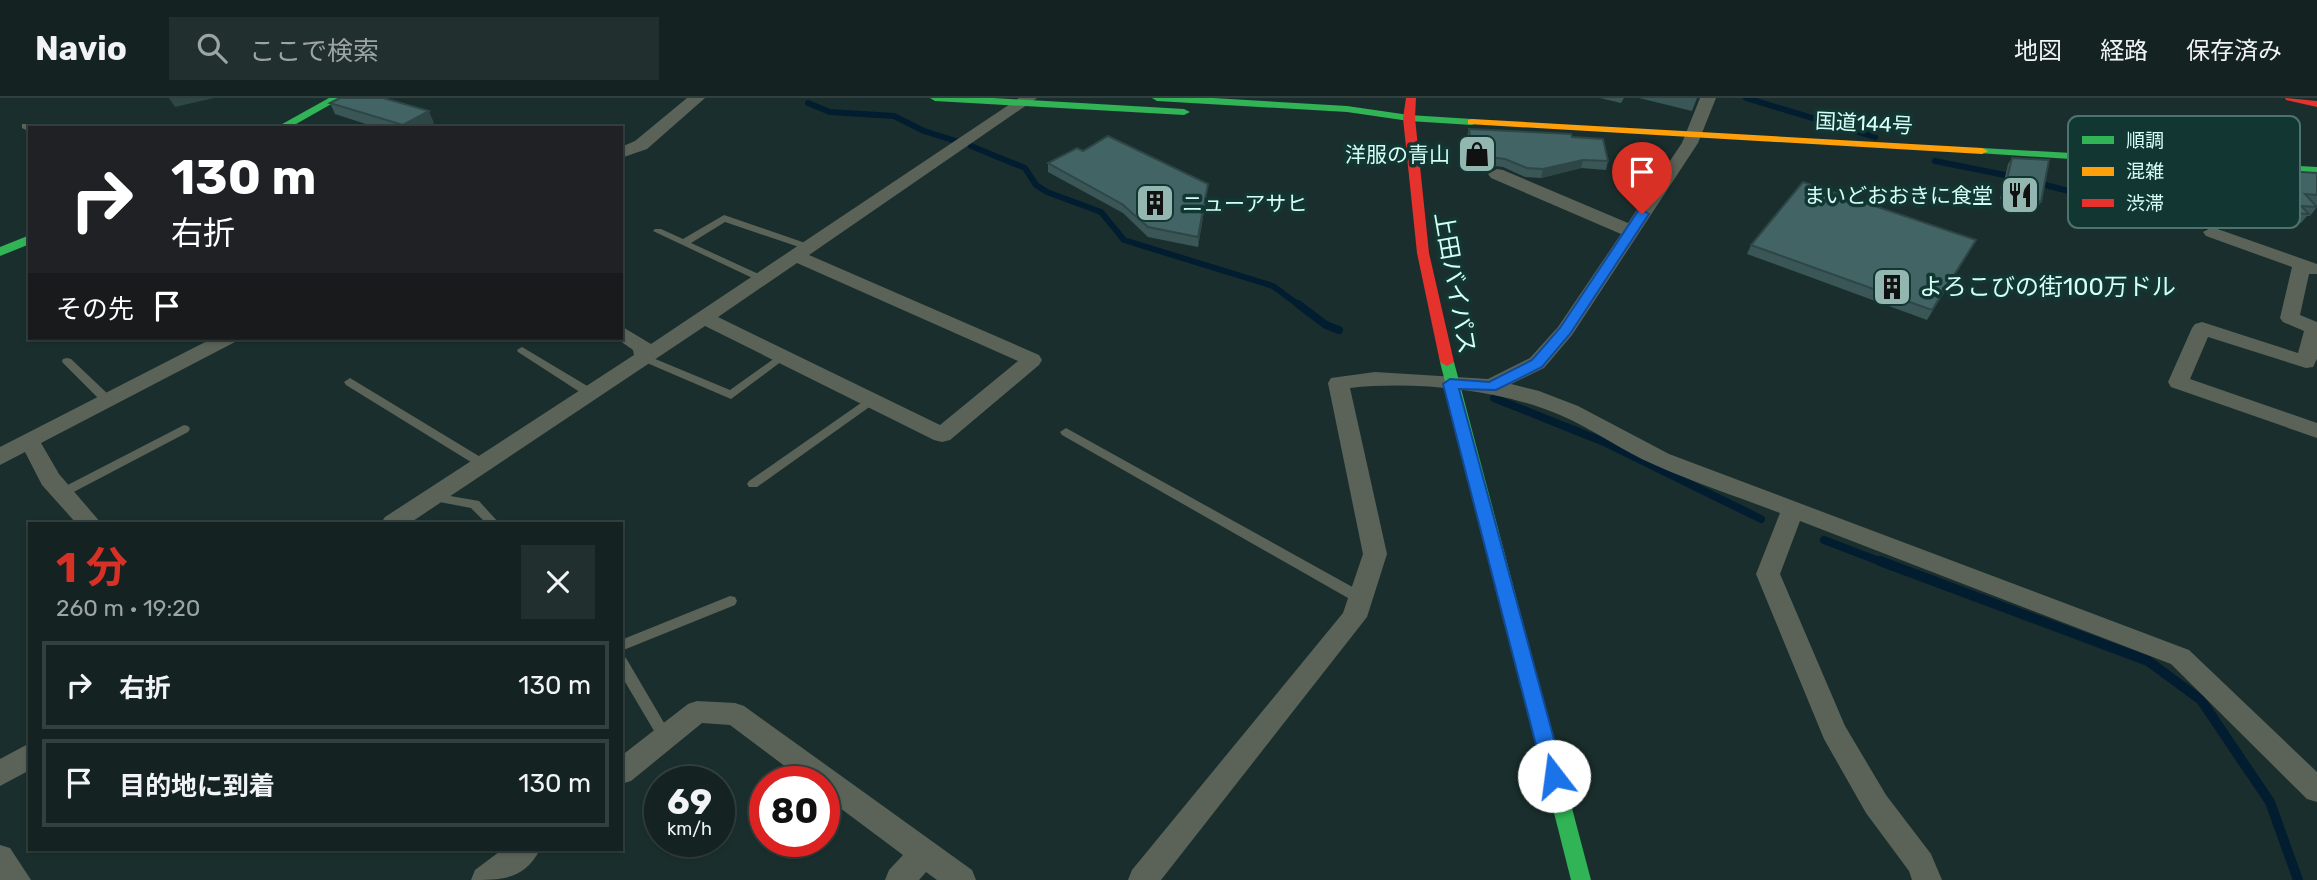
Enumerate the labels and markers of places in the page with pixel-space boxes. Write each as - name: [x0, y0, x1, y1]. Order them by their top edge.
- shop icon: 洋服の青山: [1456, 133, 1498, 175]
- place label: 洋服の青山: [1345, 142, 1450, 167]
- pin: [1612, 142, 1672, 214]
- restaurant icon: まいどおおきに食堂: [1999, 174, 2041, 216]
- building icon: ニューアサヒ: [1134, 182, 1176, 224]
- place label: まいどおおきに食堂: [1804, 183, 1993, 208]
- place label: ニューアサヒ: [1182, 191, 1307, 216]
- building icon: よろこびの街100万ドル: [1871, 266, 1913, 308]
- place label: よろこびの街100万ドル: [1919, 273, 2176, 301]

